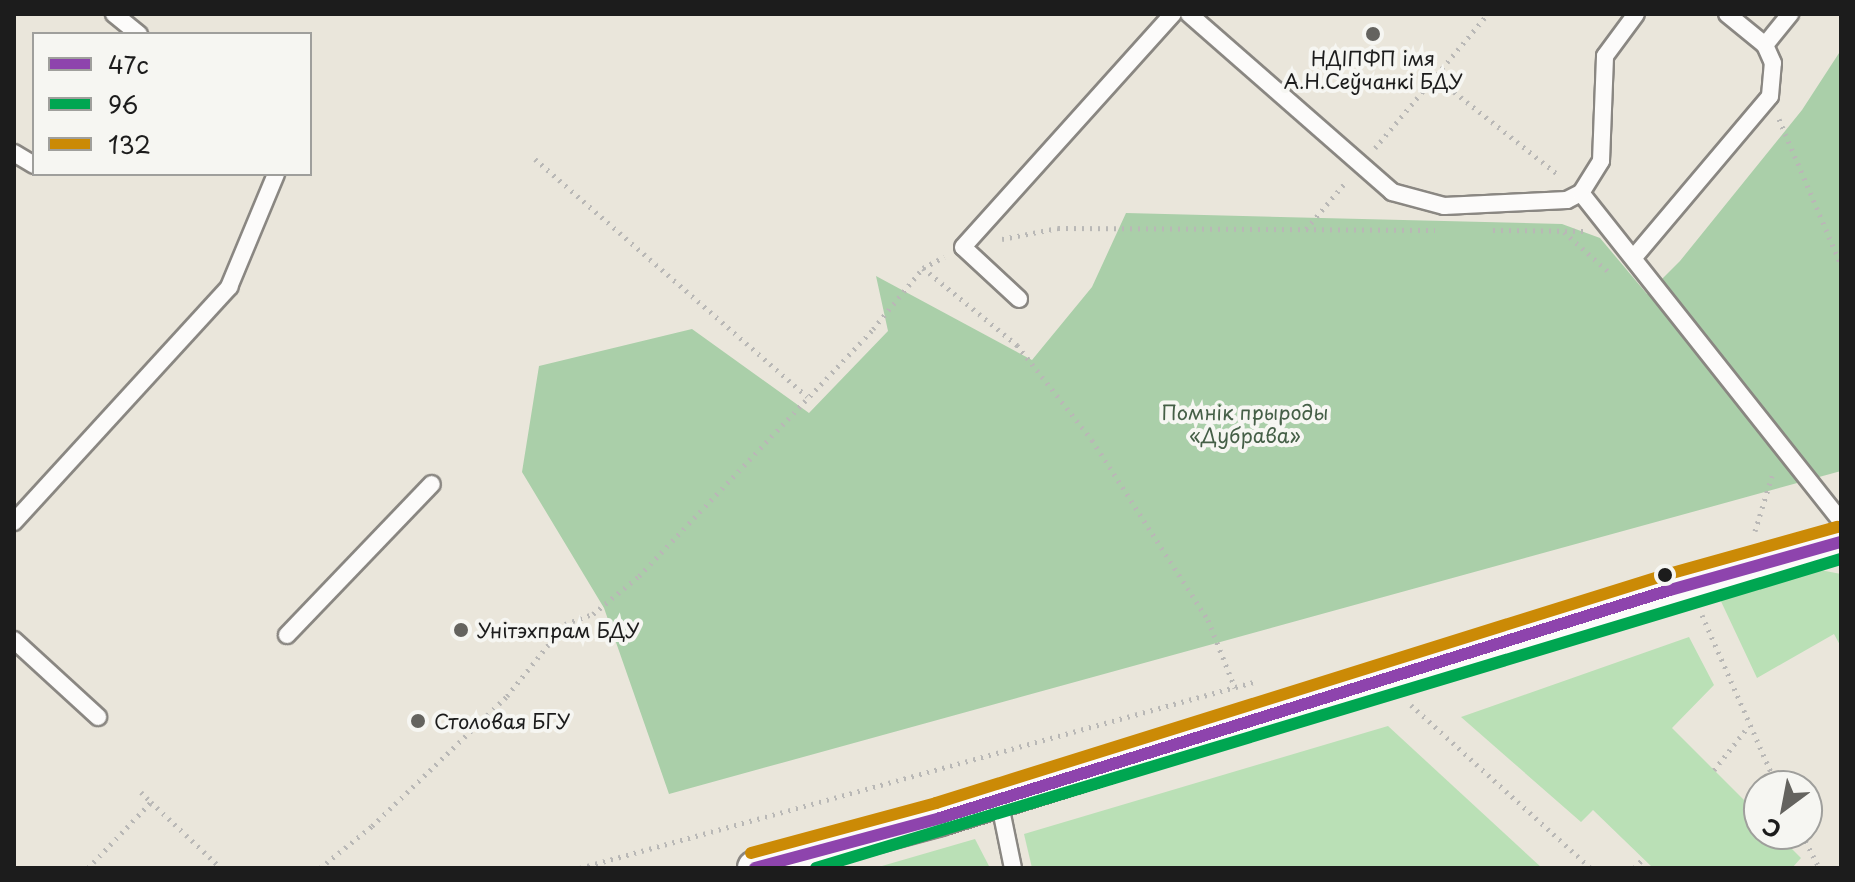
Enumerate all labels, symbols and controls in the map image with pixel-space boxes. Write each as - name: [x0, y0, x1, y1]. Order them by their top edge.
- marker: НДІПФП імя А.Н.Сеўчанкі БДУ: [1364, 25, 1382, 43]
- legend: [32, 32, 312, 176]
- text: 47с: [108, 46, 149, 82]
- place label: НДІПФП імя А.Н.Сеўчанкі БДУ: [1283, 46, 1463, 93]
- text: 96: [108, 86, 138, 122]
- text: 132: [108, 126, 151, 162]
- park label: Помнік прыроды «Дубрава»: [1161, 400, 1329, 447]
- unlabelled marker: [1657, 567, 1673, 583]
- place label: Унітэхпрам БДУ: [477, 618, 639, 642]
- marker: Унітэхпрам БДУ: [452, 621, 470, 639]
- place label: Столовая БГУ: [434, 709, 570, 733]
- marker: Столовая БГУ: [409, 712, 427, 730]
- north arrow: [1743, 770, 1823, 850]
- text: С: [1755, 811, 1787, 847]

